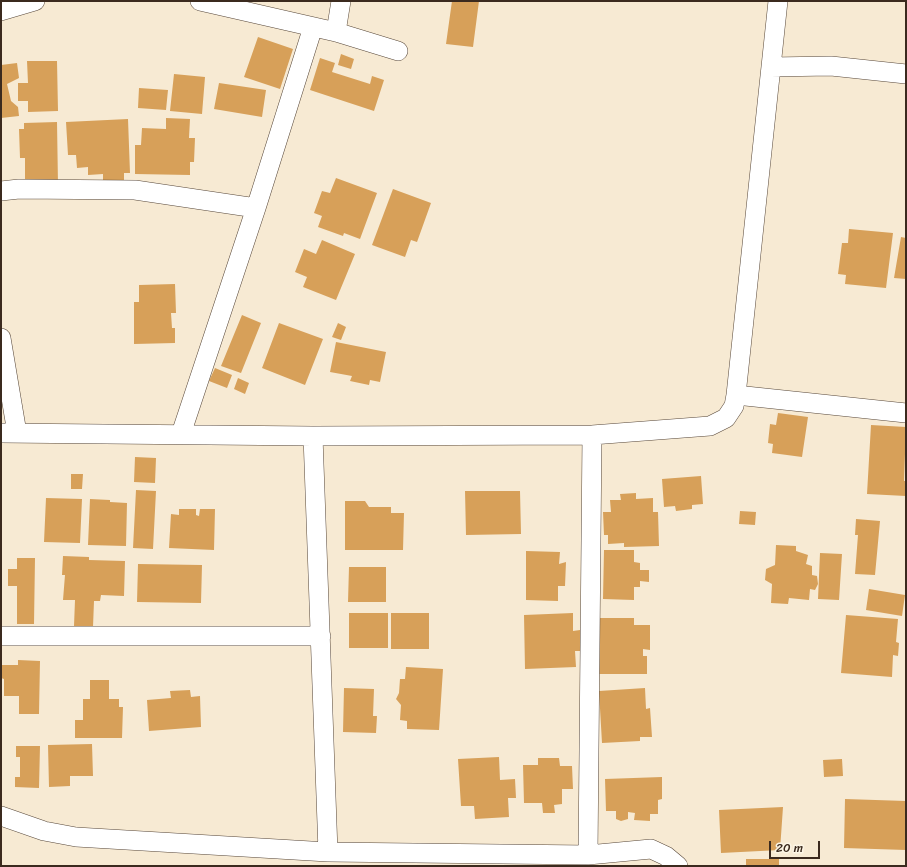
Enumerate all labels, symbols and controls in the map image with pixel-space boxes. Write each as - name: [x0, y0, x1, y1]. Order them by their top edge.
- scale bar: [771, 833, 822, 859]
- text: 20 m: [776, 837, 803, 859]

